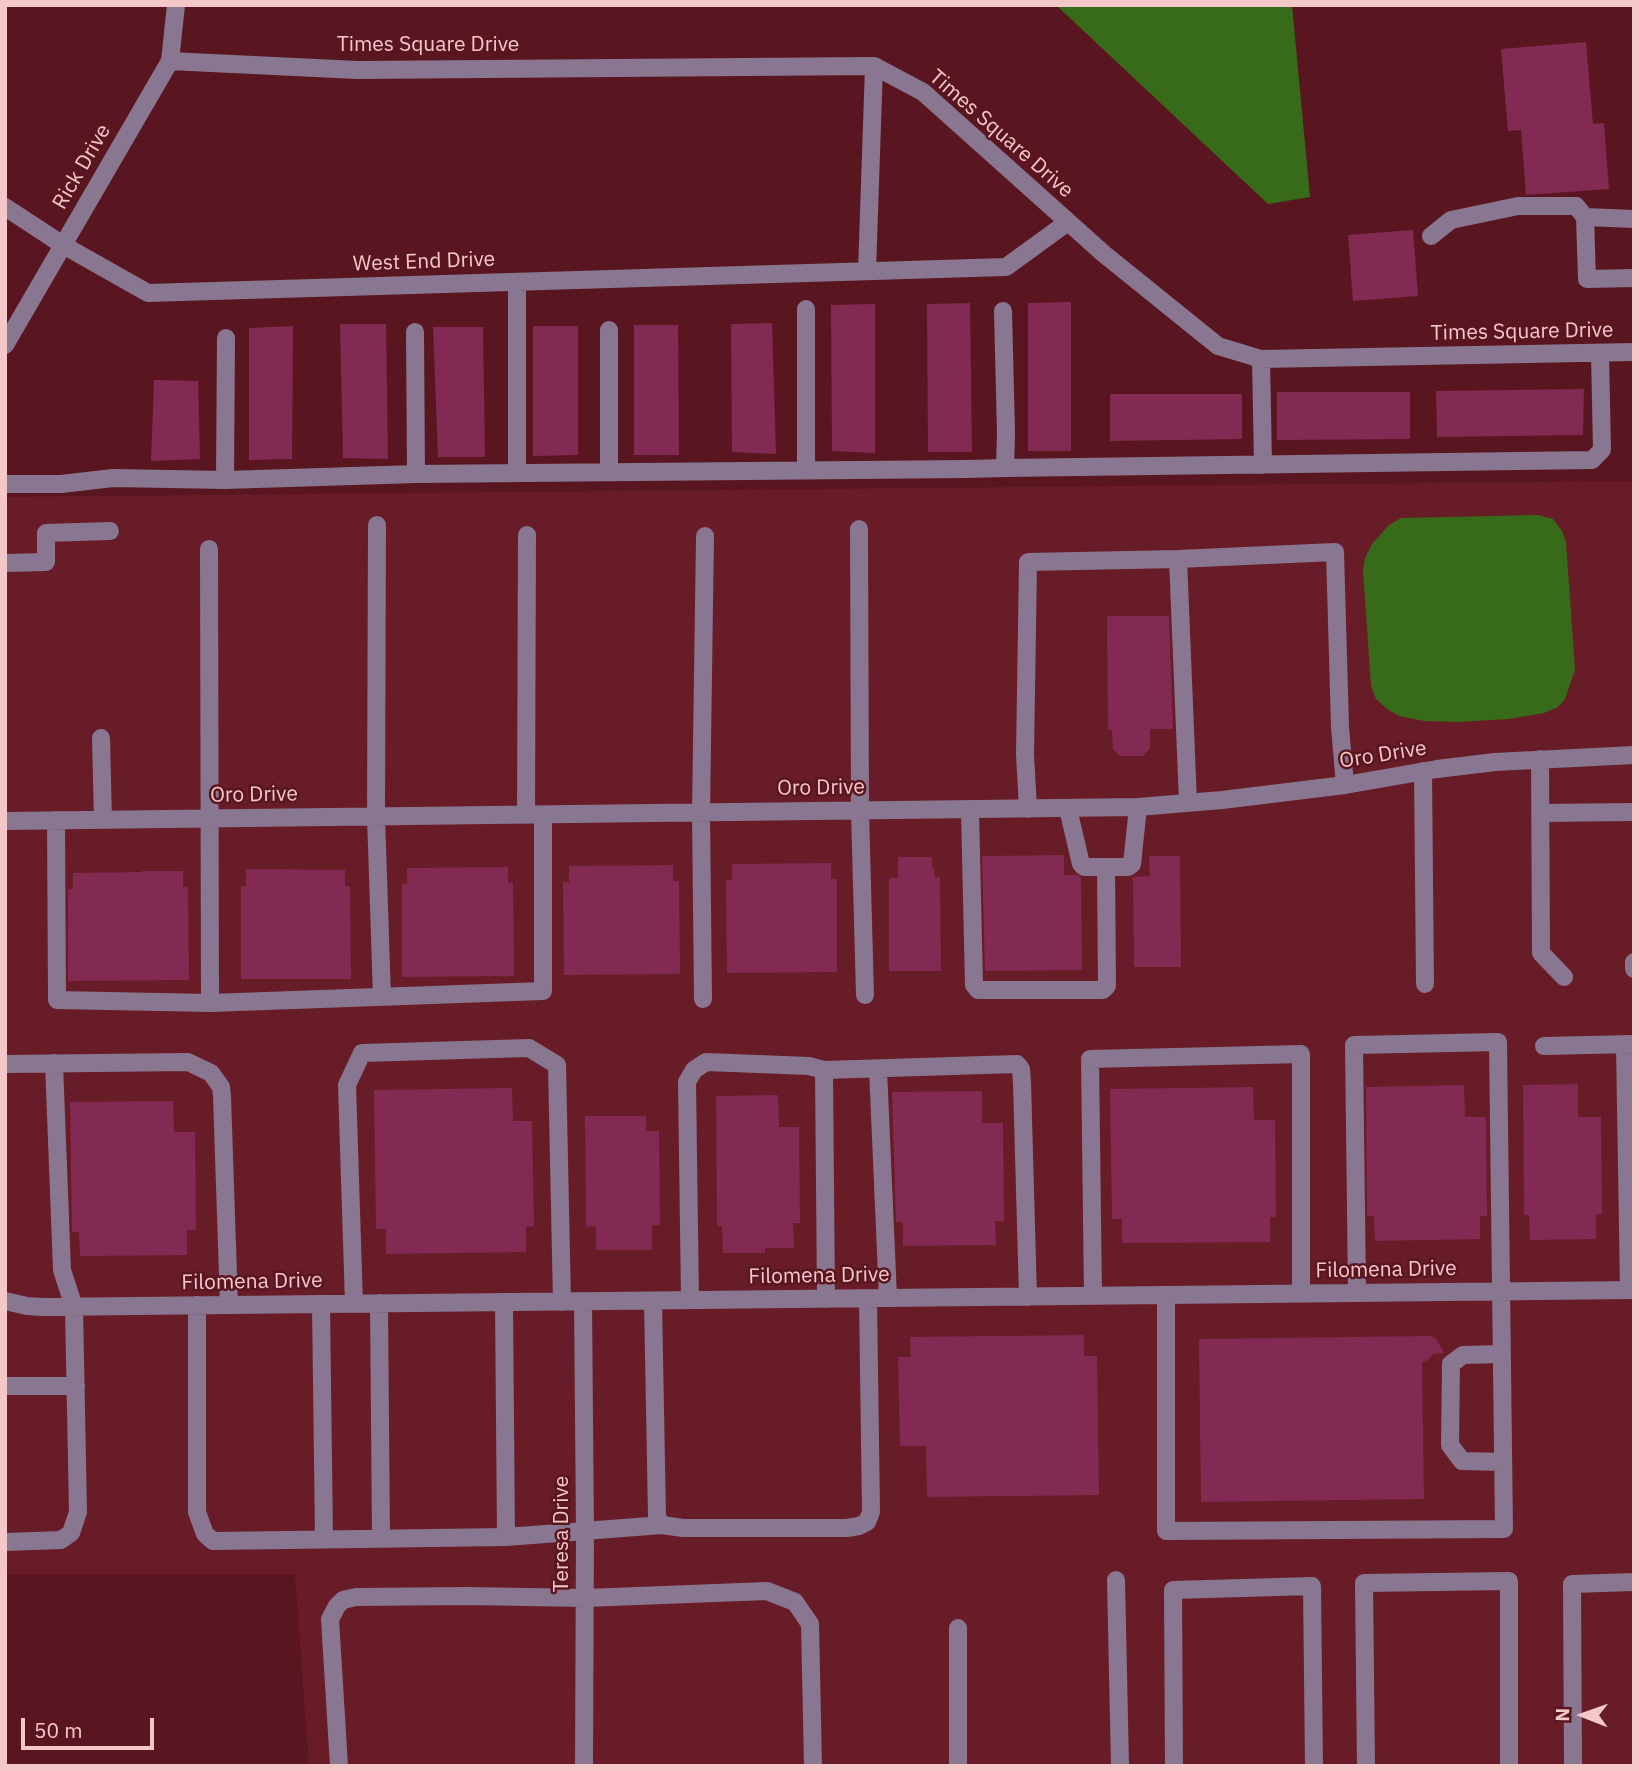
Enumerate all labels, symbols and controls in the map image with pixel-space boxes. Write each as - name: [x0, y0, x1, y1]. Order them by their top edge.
- street label: Times Square Drive: [337, 32, 519, 58]
- street label: Times Square Drive: [924, 65, 1078, 203]
- street label: Rick Drive: [48, 120, 116, 214]
- street label: West End Drive: [352, 247, 496, 277]
- street label: Times Square Drive: [1430, 318, 1614, 346]
- street label: Oro Drive: [1338, 736, 1428, 774]
- street label: Oro Drive: [777, 775, 865, 801]
- street label: Oro Drive: [210, 782, 298, 808]
- street label: Filomena Drive: [1315, 1256, 1457, 1284]
- street label: Filomena Drive: [748, 1262, 890, 1290]
- street label: Filomena Drive: [181, 1268, 323, 1296]
- street label: Teresa Drive: [549, 1476, 575, 1592]
- north arrow: [1548, 1680, 1618, 1750]
- scale bar: [24, 1704, 158, 1748]
- text: N: [1550, 1708, 1574, 1722]
- text: 50 m: [34, 1716, 83, 1744]

